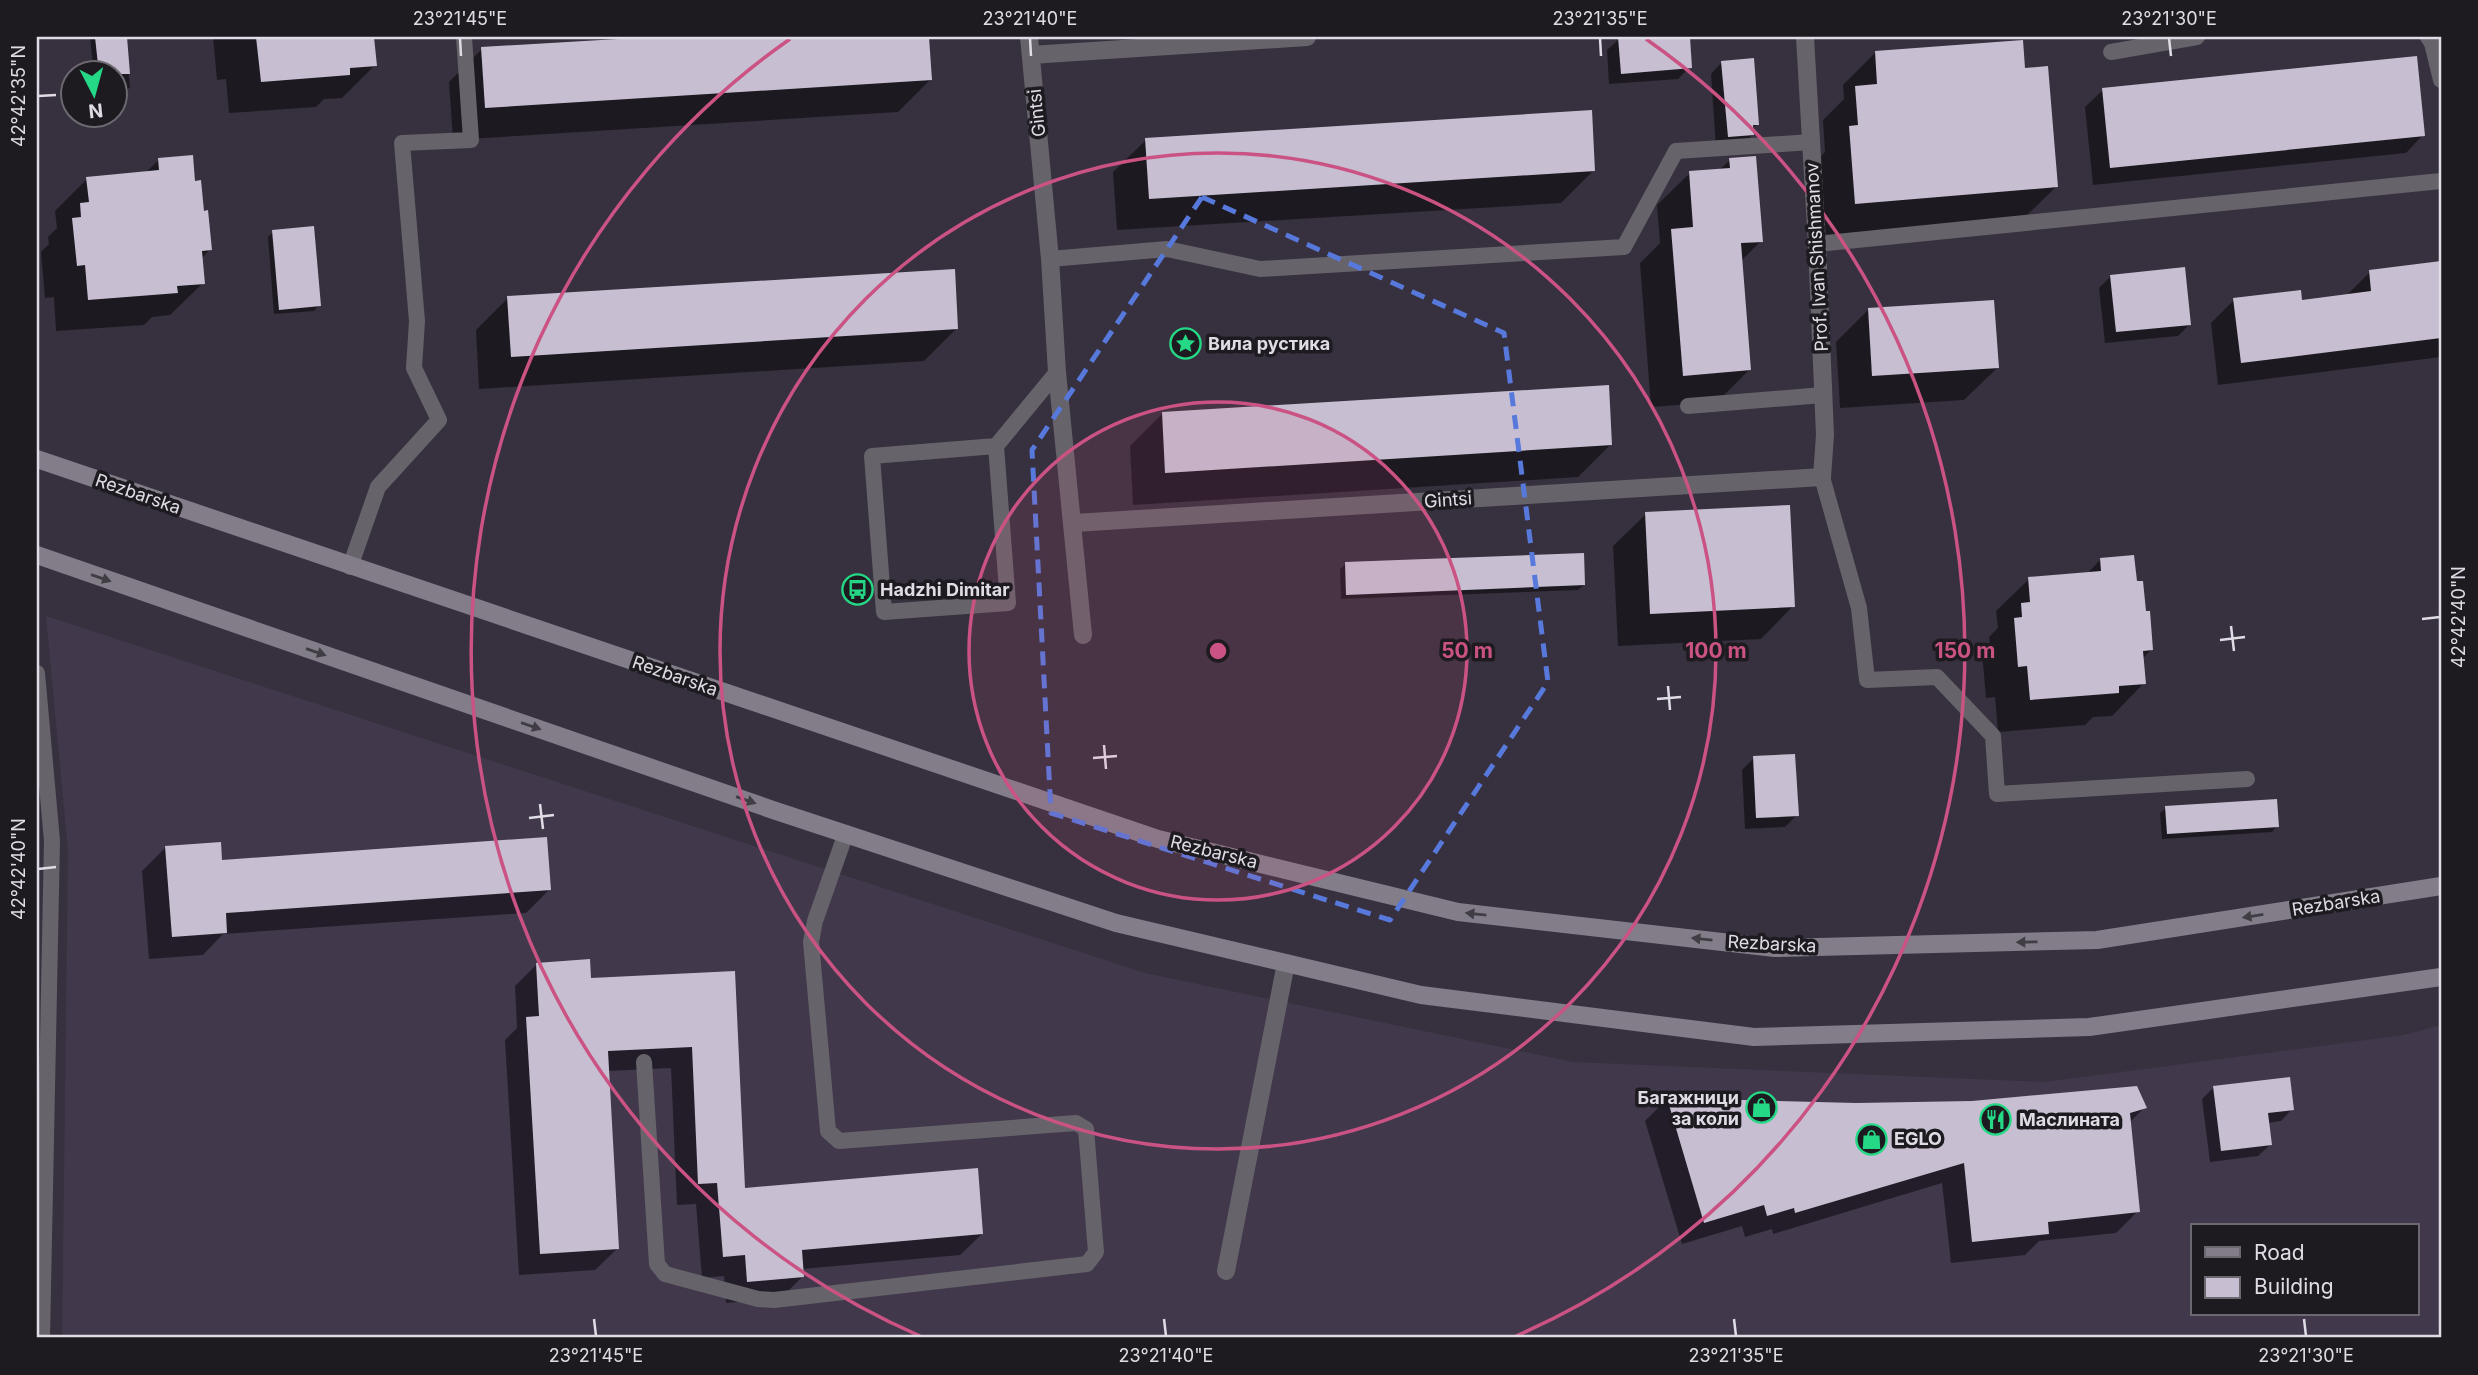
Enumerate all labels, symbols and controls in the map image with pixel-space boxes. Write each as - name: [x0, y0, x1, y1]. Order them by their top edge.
- text: 23°21'45"E: [413, 8, 507, 29]
- text: 23°21'40"E: [983, 8, 1077, 29]
- text: 23°21'35"E: [1553, 8, 1648, 29]
- text: 23°21'30"E: [2121, 8, 2217, 29]
- text: 42°42'35"N: [8, 45, 29, 147]
- north arrow: [60, 60, 130, 130]
- street label: Gintsi: [1024, 88, 1049, 138]
- text: N: [87, 98, 104, 123]
- street label: Prof. Ivan Shishmanov: [1801, 162, 1832, 352]
- place icon: Вила рустика: [1168, 327, 1202, 361]
- place label: Вила рустика: [1208, 333, 1330, 354]
- street label: Rezbarska: [93, 469, 184, 518]
- street label: Gintsi: [1423, 487, 1473, 512]
- text: 42°42'40"N: [2448, 566, 2469, 668]
- one-way arrow: [91, 573, 112, 584]
- bus stop icon: Hadzhi Dimitar: [840, 573, 874, 607]
- place label: Hadzhi Dimitar: [880, 579, 1010, 600]
- text: 50 m: [1441, 638, 1493, 663]
- text: 100 m: [1685, 638, 1747, 663]
- text: 150 m: [1935, 638, 1995, 663]
- centre of rings: [1206, 639, 1230, 663]
- one-way arrow: [306, 647, 327, 658]
- street label: Rezbarska: [630, 651, 721, 700]
- one-way arrow: [521, 721, 542, 732]
- one-way arrow: [736, 795, 757, 806]
- text: 42°42'40"N: [8, 818, 29, 920]
- street label: Rezbarska: [1168, 831, 1260, 872]
- street label: Rezbarska: [2290, 885, 2382, 920]
- one-way arrow: [1465, 908, 1487, 919]
- one-way arrow: [2242, 911, 2264, 922]
- street label: Rezbarska: [1727, 931, 1817, 956]
- one-way arrow: [1691, 934, 1713, 945]
- one-way arrow: [2016, 936, 2038, 947]
- place label: Багажници за коли: [1638, 1087, 1739, 1129]
- shop icon: Багажници за коли: [1745, 1091, 1779, 1125]
- restaurant icon: Маслината: [1979, 1103, 2013, 1137]
- place label: Маслината: [2019, 1109, 2120, 1130]
- shop icon: EGLO: [1854, 1122, 1888, 1156]
- place label: EGLO: [1894, 1128, 1942, 1149]
- legend: [2191, 1224, 2418, 1316]
- text: Road: [2254, 1240, 2305, 1265]
- text: Building: [2254, 1274, 2334, 1299]
- text: 23°21'45"E: [549, 1345, 643, 1366]
- text: 23°21'40"E: [1119, 1345, 1213, 1366]
- text: 23°21'35"E: [1689, 1345, 1784, 1366]
- text: 23°21'30"E: [2258, 1345, 2354, 1366]

